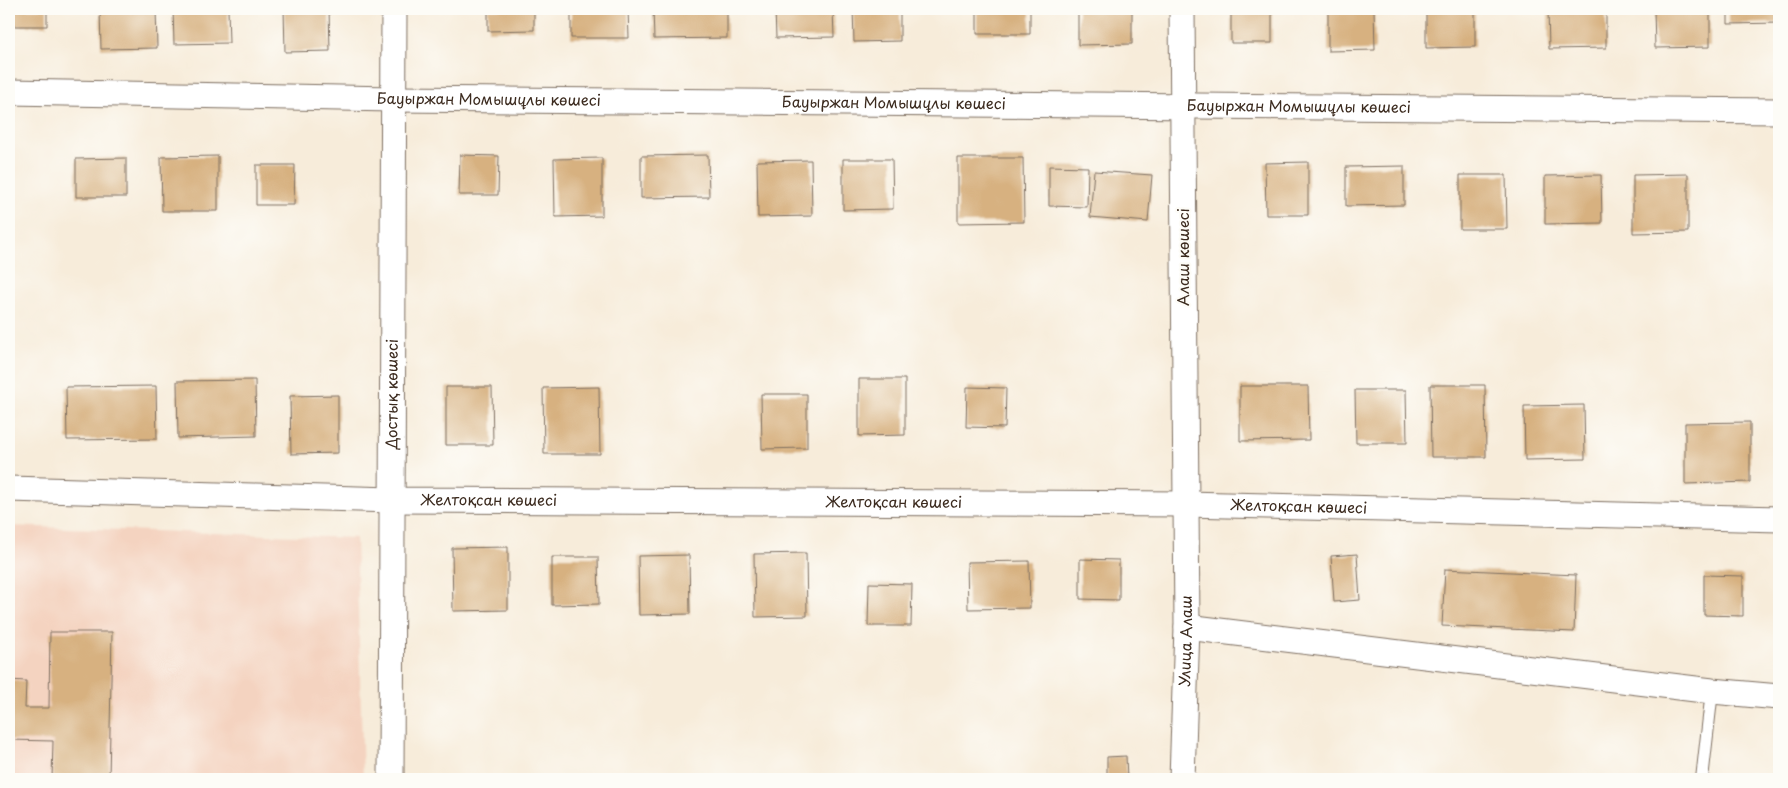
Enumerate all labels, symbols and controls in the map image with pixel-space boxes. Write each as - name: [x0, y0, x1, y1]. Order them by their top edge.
- street label: Бауыржан Момышұлы көшесі: [377, 86, 601, 111]
- street label: Бауыржан Момышұлы көшесі: [782, 89, 1006, 114]
- street label: Бауыржан Момышұлы көшесі: [1187, 93, 1411, 118]
- street label: Алаш көшесі: [1171, 208, 1194, 306]
- street label: Достық көшесі: [379, 339, 403, 450]
- street label: Желтоқсан көшесі: [420, 487, 557, 511]
- street label: Желтоқсан көшесі: [825, 489, 962, 513]
- street label: Желтоқсан көшесі: [1230, 492, 1367, 519]
- street label: Улица Алаш: [1172, 595, 1197, 687]

